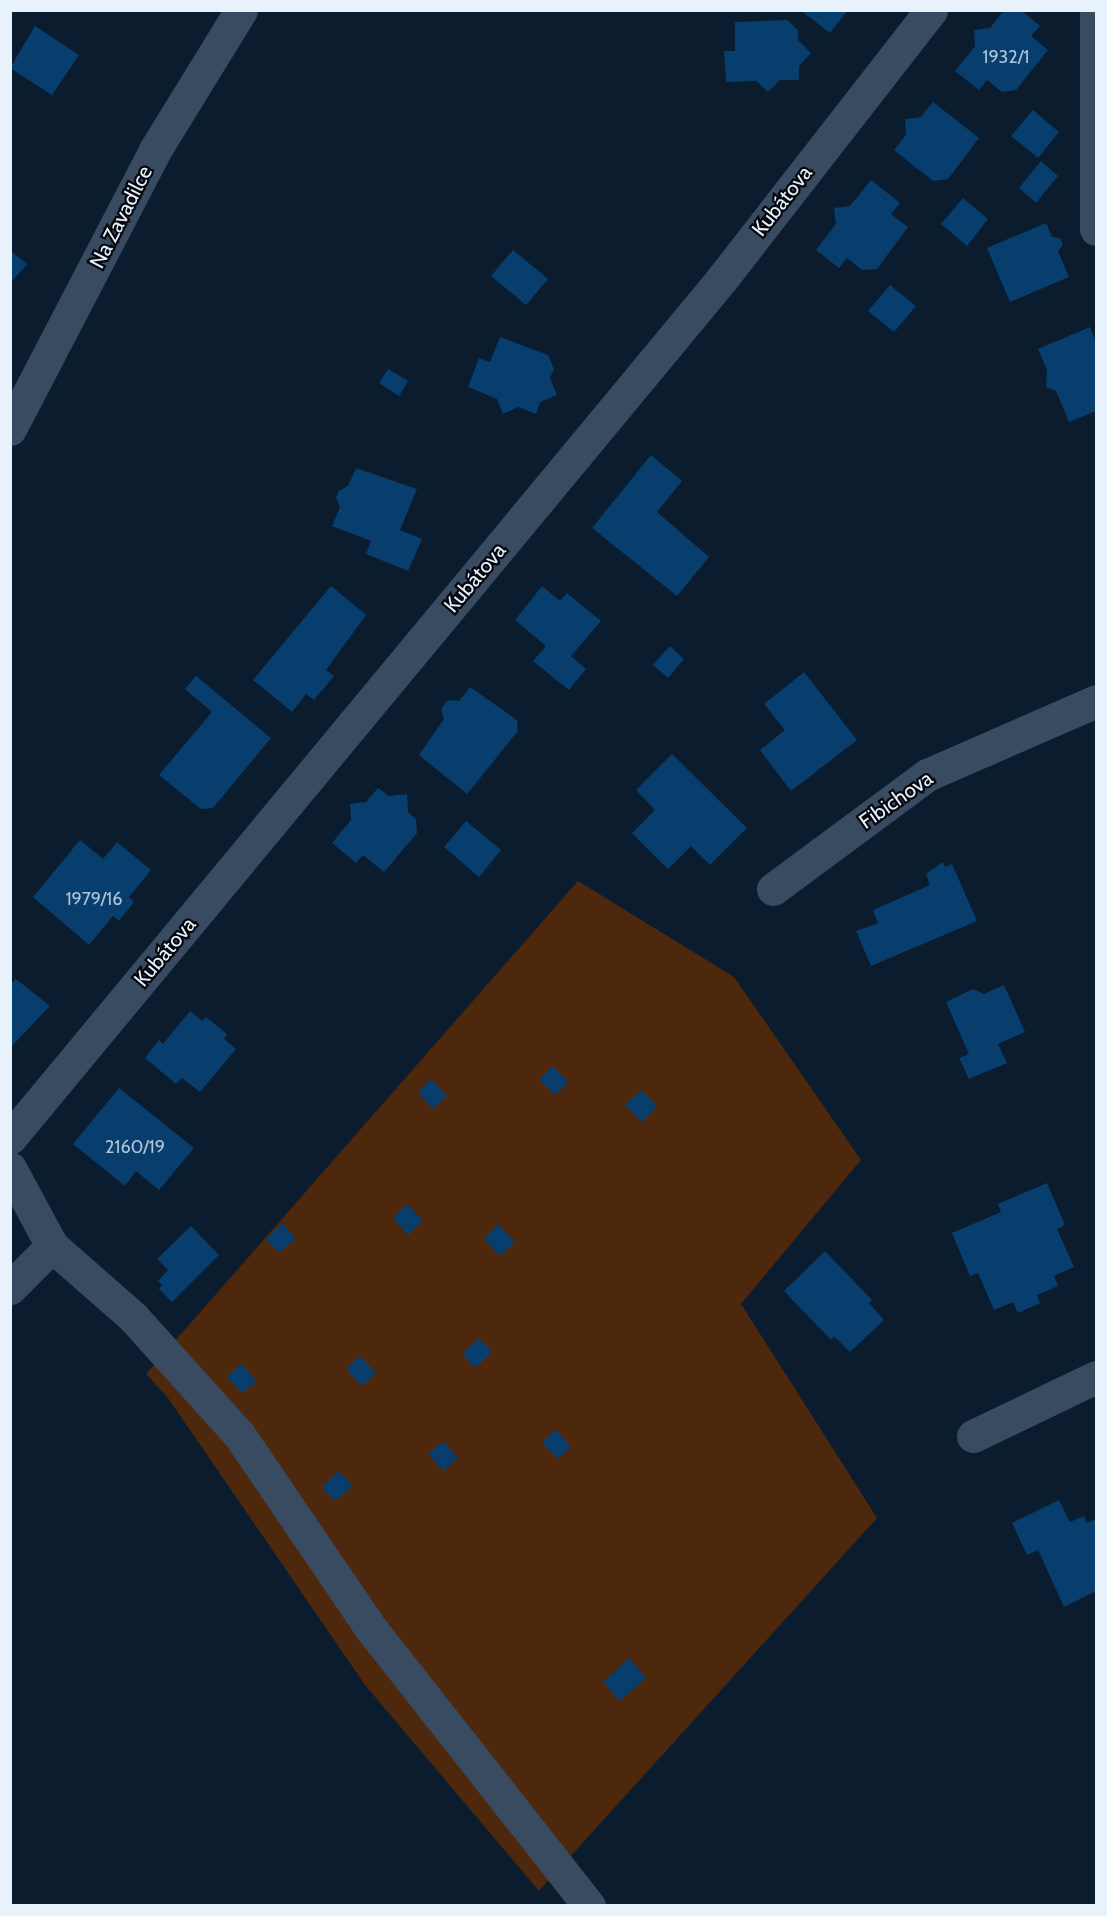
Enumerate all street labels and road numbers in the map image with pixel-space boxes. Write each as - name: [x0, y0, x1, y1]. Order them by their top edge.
- street label: Na Zavadilce: [84, 161, 158, 273]
- street label: Kubátova: [747, 161, 817, 241]
- street label: Kubátova: [439, 538, 511, 618]
- street label: Fibichova: [854, 766, 938, 834]
- street label: Kubátova: [129, 912, 201, 992]

